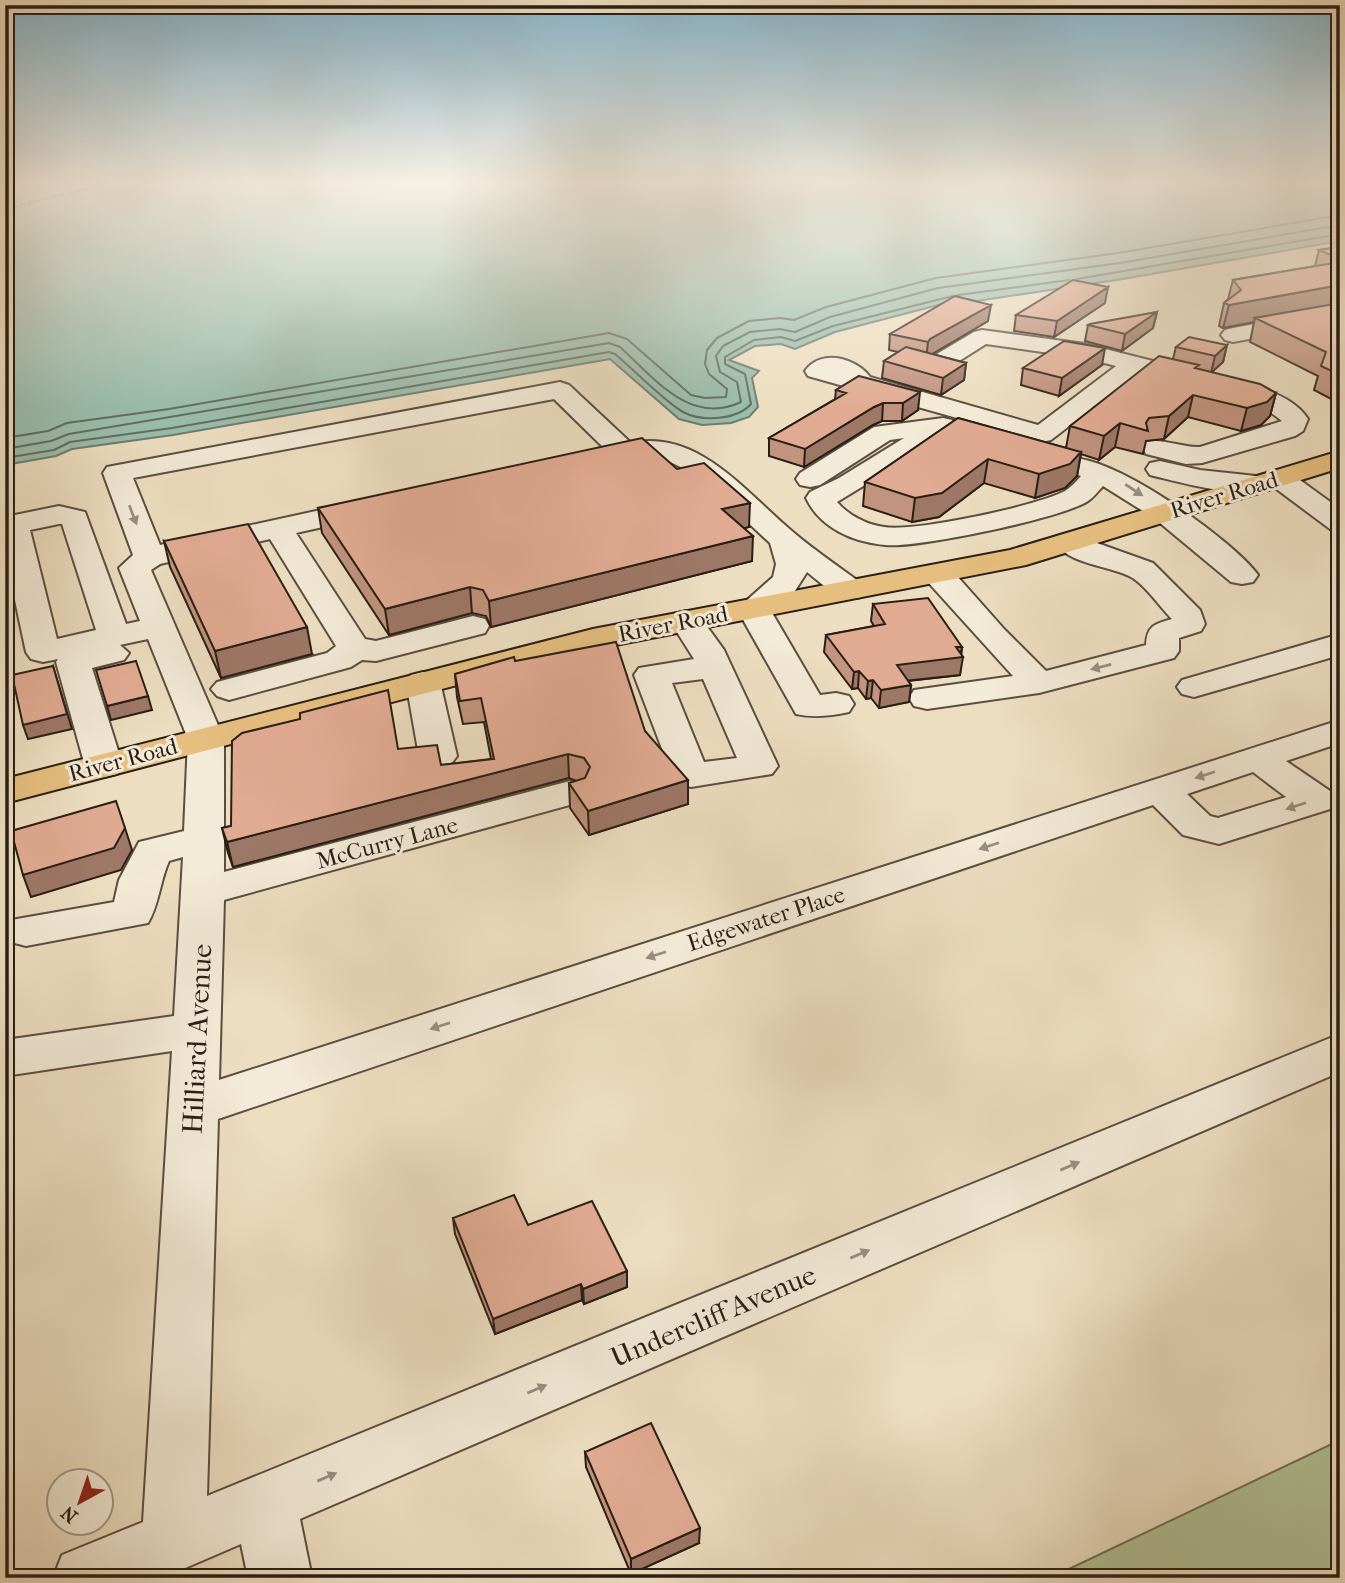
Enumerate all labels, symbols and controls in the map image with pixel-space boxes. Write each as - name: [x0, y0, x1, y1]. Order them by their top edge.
- street label: River Road: [1167, 466, 1282, 524]
- one-way arrow: [1124, 484, 1144, 497]
- one-way arrow: [128, 505, 139, 526]
- street label: River Road: [616, 600, 731, 648]
- one-way arrow: [1090, 662, 1112, 673]
- street label: River Road: [66, 732, 181, 787]
- one-way arrow: [1194, 771, 1215, 781]
- one-way arrow: [1286, 802, 1307, 812]
- street label: McCurry Lane: [313, 811, 461, 875]
- one-way arrow: [978, 841, 999, 852]
- street label: Edgewater Place: [684, 881, 848, 957]
- street label: Hilliard Avenue: [176, 943, 218, 1135]
- one-way arrow: [645, 950, 666, 961]
- one-way arrow: [429, 1021, 450, 1032]
- one-way arrow: [1060, 1161, 1081, 1172]
- one-way arrow: [850, 1249, 871, 1260]
- street label: Undercliff Avenue: [605, 1258, 821, 1374]
- one-way arrow: [527, 1384, 548, 1395]
- north arrow: [46, 1468, 116, 1538]
- one-way arrow: [317, 1471, 338, 1482]
- text: N: [57, 1501, 82, 1527]

